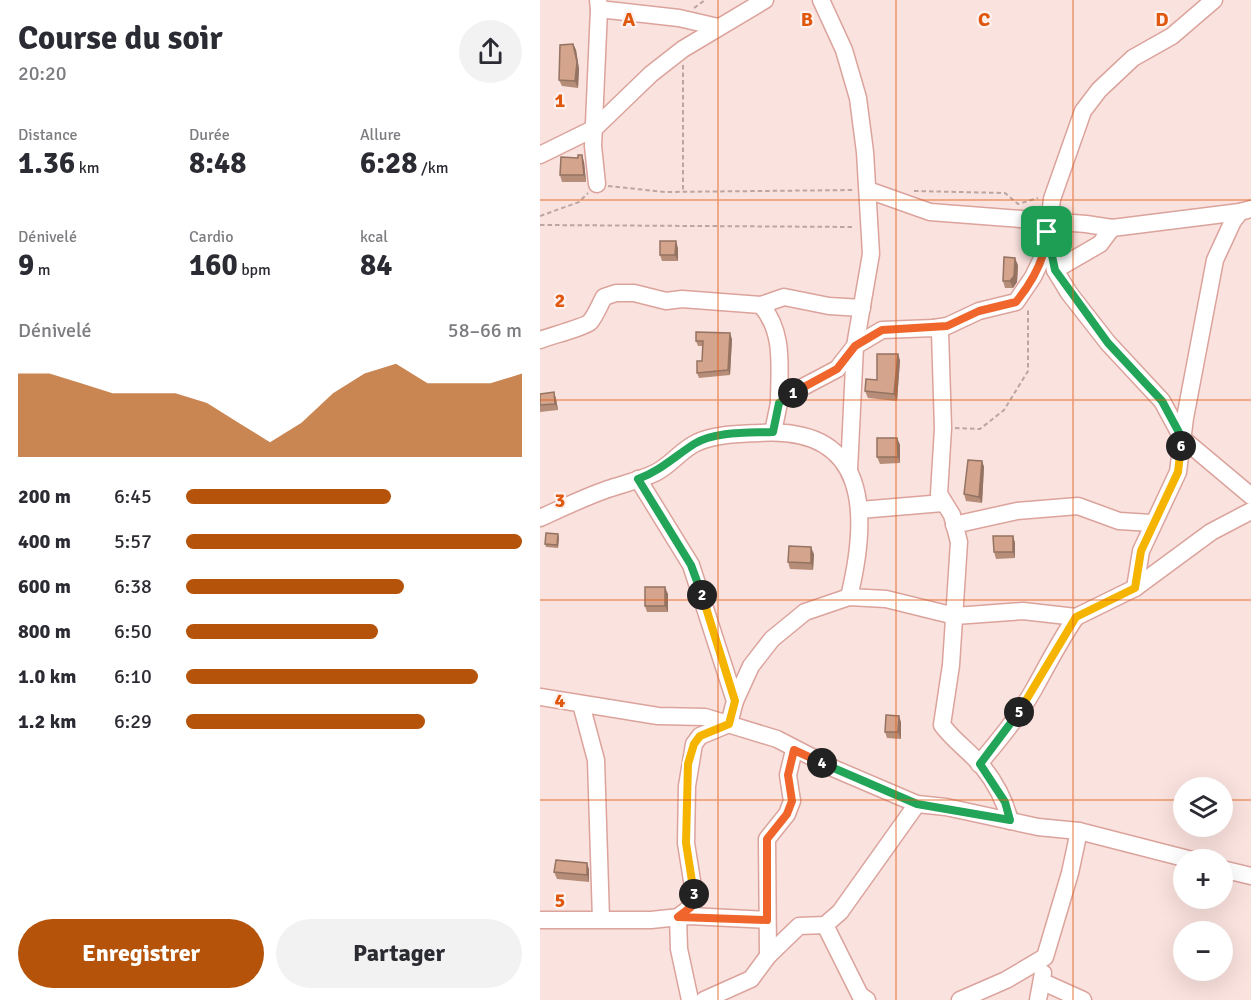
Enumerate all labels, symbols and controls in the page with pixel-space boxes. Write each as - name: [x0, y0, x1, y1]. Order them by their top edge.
- text: A: [623, 7, 636, 32]
- text: B: [801, 7, 813, 32]
- text: C: [978, 7, 990, 32]
- text: D: [1155, 7, 1169, 32]
- text: Course du soir: [18, 18, 223, 59]
- button: share: [459, 20, 522, 83]
- text: 20:20: [18, 61, 67, 86]
- text: 1: [555, 88, 566, 113]
- text: Distance: [18, 125, 78, 145]
- text: Durée: [189, 125, 230, 145]
- text: Allure: [360, 125, 401, 145]
- text: 1.36: [18, 145, 75, 182]
- text: 8:48: [189, 145, 246, 182]
- text: 6:28: [360, 145, 417, 182]
- text: km: [75, 158, 100, 178]
- text: /km: [417, 158, 449, 178]
- pin: [1021, 206, 1072, 257]
- icon: arrive: [1030, 215, 1063, 248]
- text: Dénivelé: [18, 227, 77, 247]
- text: Cardio: [189, 227, 234, 247]
- text: kcal: [360, 227, 388, 247]
- text: 9: [18, 247, 34, 284]
- text: 160: [189, 247, 238, 284]
- text: 84: [360, 247, 392, 284]
- text: m: [34, 260, 50, 280]
- text: bpm: [238, 260, 271, 280]
- text: 2: [555, 288, 565, 313]
- text: Dénivelé: [18, 318, 92, 343]
- text: 58–66 m: [448, 318, 522, 343]
- pin: 1: [778, 378, 808, 408]
- text: 1: [789, 383, 797, 403]
- pin: 6: [1166, 431, 1196, 461]
- text: 6: [1177, 436, 1185, 456]
- text: 200 m: [18, 484, 71, 509]
- text: 6:45: [114, 484, 152, 509]
- text: 3: [555, 488, 565, 513]
- text: 400 m: [18, 529, 71, 554]
- text: 5:57: [114, 529, 152, 554]
- text: 600 m: [18, 574, 71, 599]
- text: 6:38: [114, 574, 152, 599]
- pin: 2: [687, 580, 717, 610]
- text: 2: [698, 585, 706, 605]
- text: 800 m: [18, 619, 71, 644]
- text: 6:50: [114, 619, 152, 644]
- text: 1.0 km: [18, 664, 76, 689]
- text: 6:10: [114, 664, 152, 689]
- text: 4: [555, 688, 566, 713]
- pin: 5: [1004, 697, 1034, 727]
- text: 5: [1015, 702, 1023, 722]
- text: 1.2 km: [18, 709, 76, 734]
- text: 6:29: [114, 709, 152, 734]
- pin: 4: [807, 748, 837, 778]
- text: 4: [818, 753, 826, 773]
- map controls: [1173, 777, 1233, 981]
- button: layers: [1173, 777, 1233, 837]
- button: +: [1173, 849, 1233, 909]
- pin: 3: [679, 879, 709, 909]
- text: 3: [690, 884, 698, 904]
- text: 5: [555, 888, 565, 913]
- button: Enregistrer: [18, 919, 264, 988]
- button: Partager: [276, 919, 522, 988]
- button: −: [1173, 921, 1233, 981]

